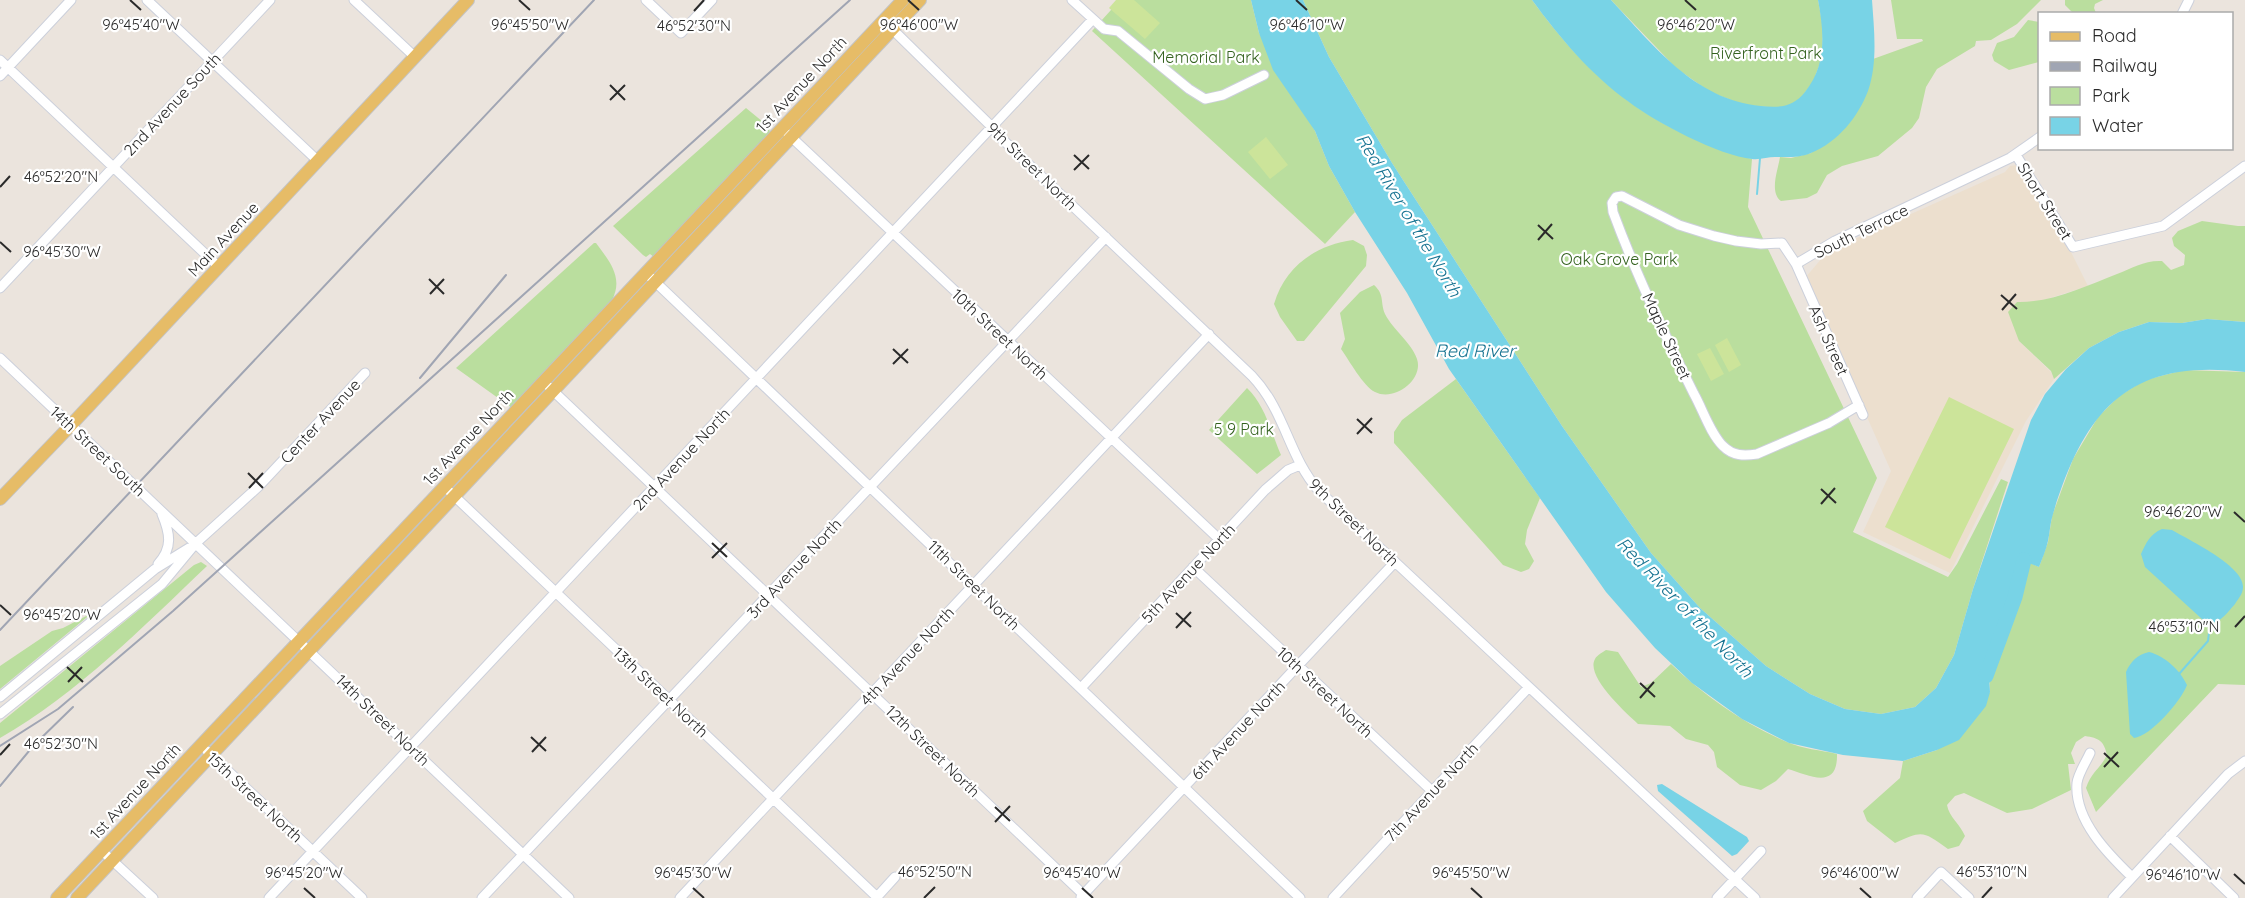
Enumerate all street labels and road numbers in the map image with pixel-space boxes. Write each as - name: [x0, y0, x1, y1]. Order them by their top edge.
- street label: 1st Avenue North: [751, 32, 851, 136]
- street label: 2nd Avenue South: [119, 48, 225, 160]
- street label: 9th Street North: [983, 118, 1081, 214]
- street label: Short Street: [2013, 159, 2077, 243]
- street label: Main Avenue: [183, 198, 263, 280]
- street label: South Terrace: [1811, 200, 1911, 262]
- street label: 10th Street North: [948, 284, 1052, 384]
- street label: Maple Street: [1638, 290, 1696, 382]
- street label: Ash Street: [1805, 302, 1853, 378]
- street label: Center Avenue: [276, 375, 364, 467]
- street label: 1st Avenue North: [418, 385, 518, 489]
- street label: 14th Street South: [46, 402, 150, 500]
- street label: 2nd Avenue North: [628, 403, 734, 515]
- street label: 9th Street North: [1305, 474, 1403, 570]
- street label: 3rd Avenue North: [743, 514, 845, 622]
- street label: 5th Avenue North: [1137, 519, 1239, 627]
- street label: 11th Street North: [924, 536, 1024, 634]
- street label: 4th Avenue North: [856, 602, 958, 710]
- street label: 10th Street North: [1273, 642, 1377, 742]
- street label: 13th Street North: [609, 643, 713, 741]
- street label: 14th Street North: [332, 670, 434, 770]
- street label: 6th Avenue North: [1187, 676, 1289, 784]
- street label: 12th Street North: [882, 701, 984, 801]
- street label: 7th Avenue North: [1380, 738, 1482, 846]
- street label: 1st Avenue North: [85, 739, 185, 843]
- street label: 15th Street North: [203, 748, 307, 846]

